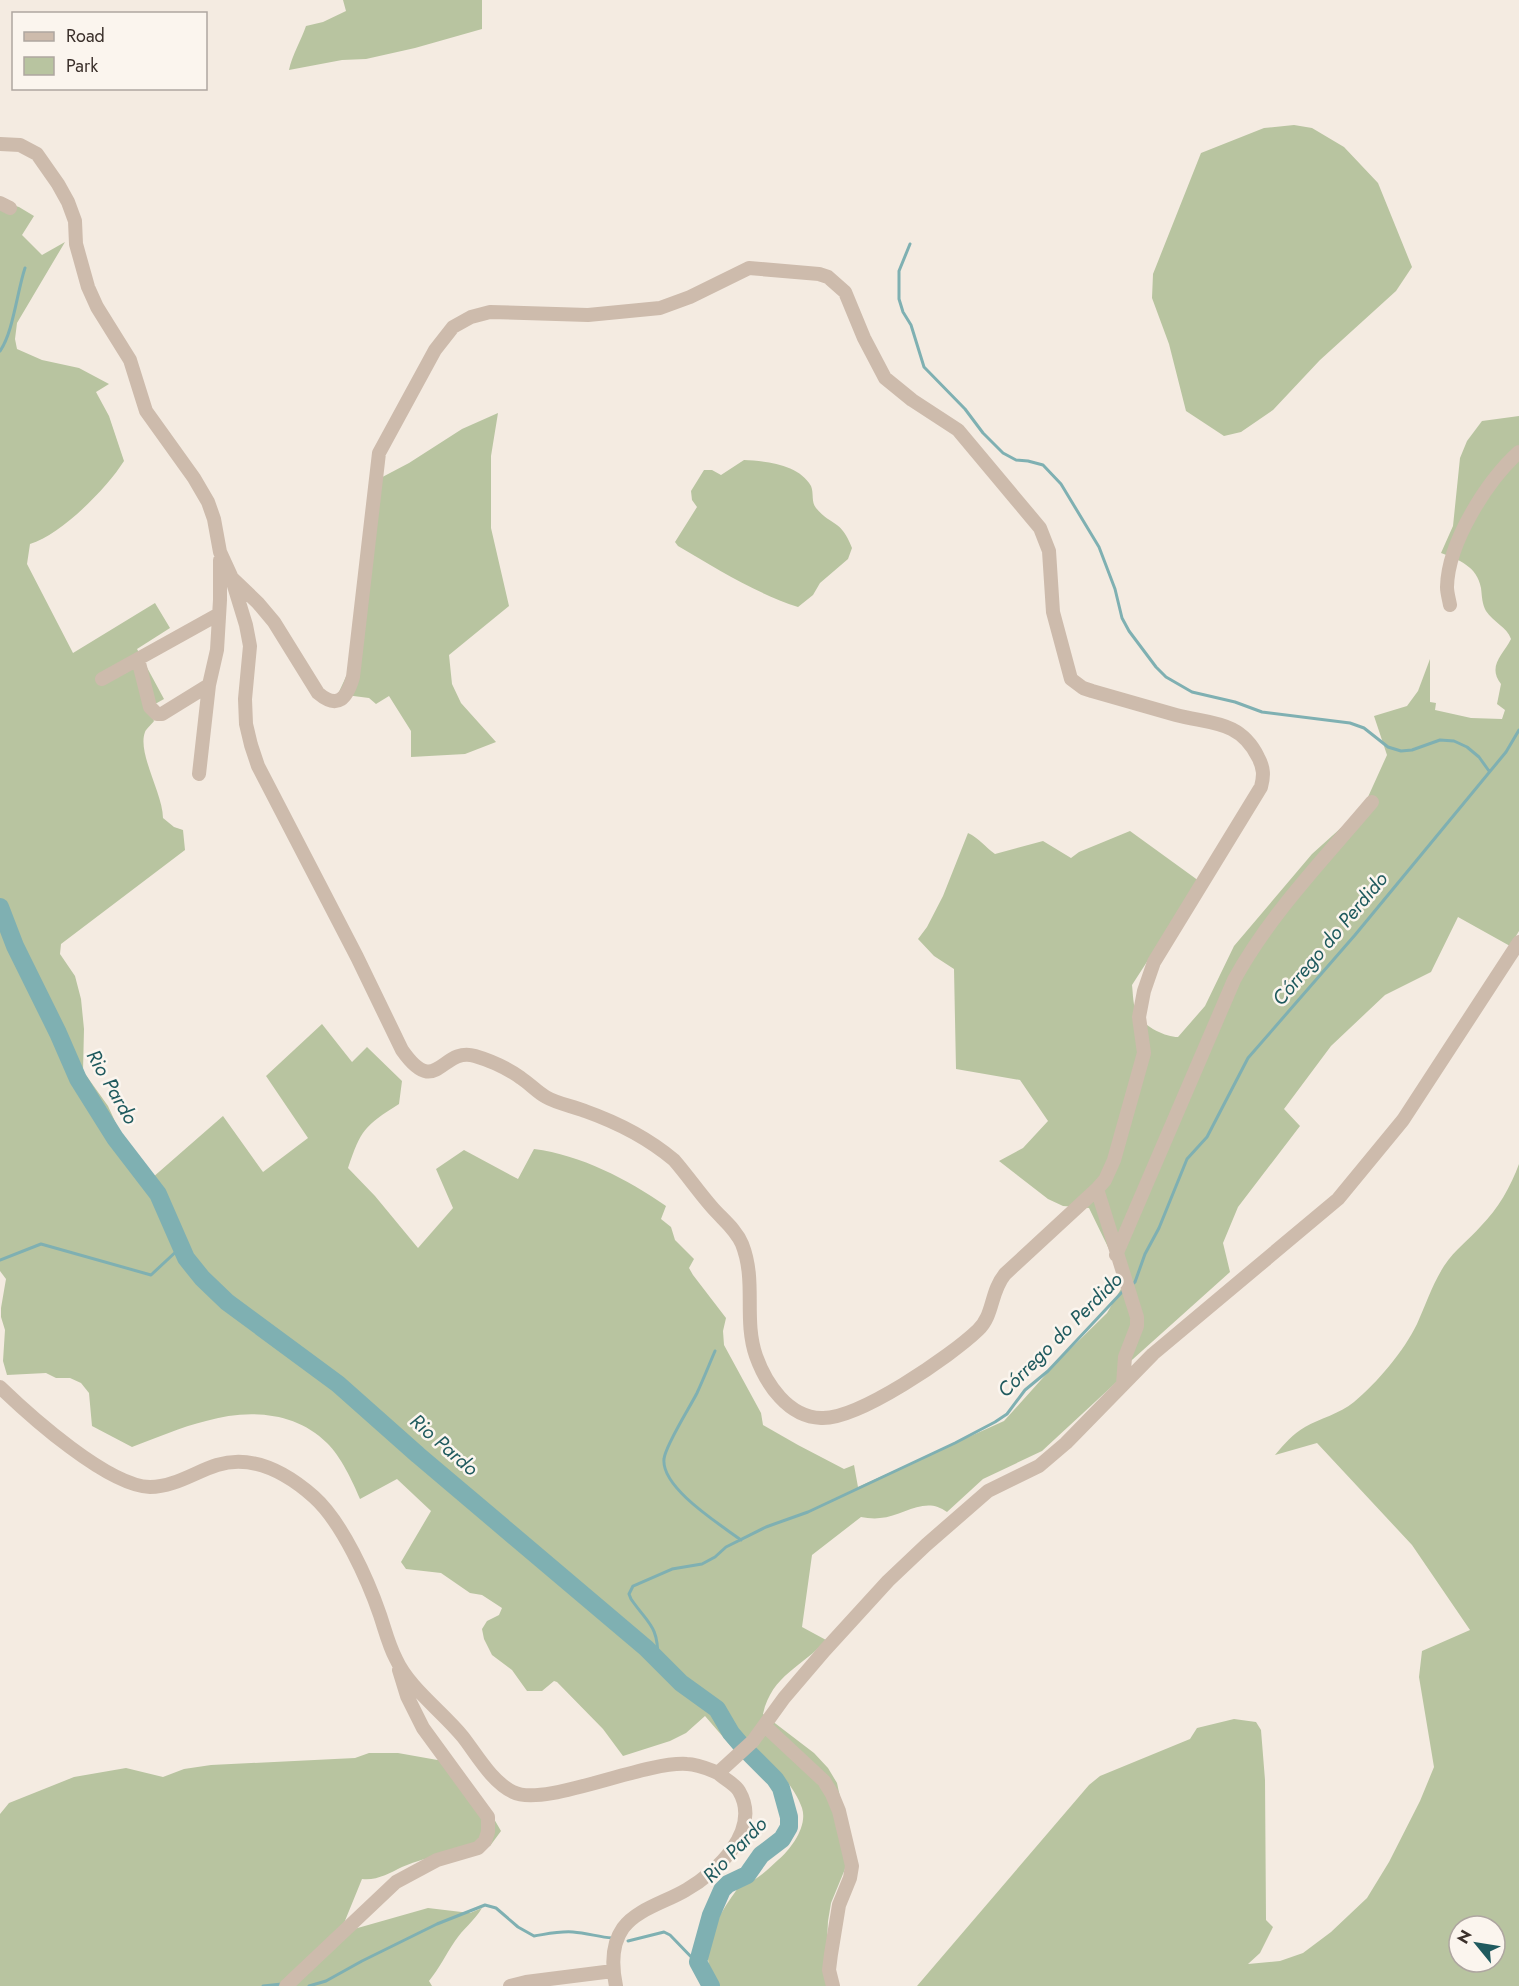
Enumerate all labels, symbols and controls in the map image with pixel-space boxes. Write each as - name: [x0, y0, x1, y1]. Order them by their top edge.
- legend: [12, 12, 207, 90]
- text: Road: [66, 23, 105, 49]
- text: Park: [66, 53, 98, 79]
- water label: Córrego do Perdido: [1265, 866, 1395, 1012]
- water label: Rio Pardo: [79, 1044, 145, 1130]
- water label: Córrego do Perdido: [991, 1266, 1129, 1404]
- water label: Rio Pardo: [404, 1407, 485, 1483]
- water label: Rio Pardo: [696, 1810, 774, 1890]
- north arrow: [1447, 1914, 1507, 1974]
- text: N: [1451, 1925, 1478, 1948]

